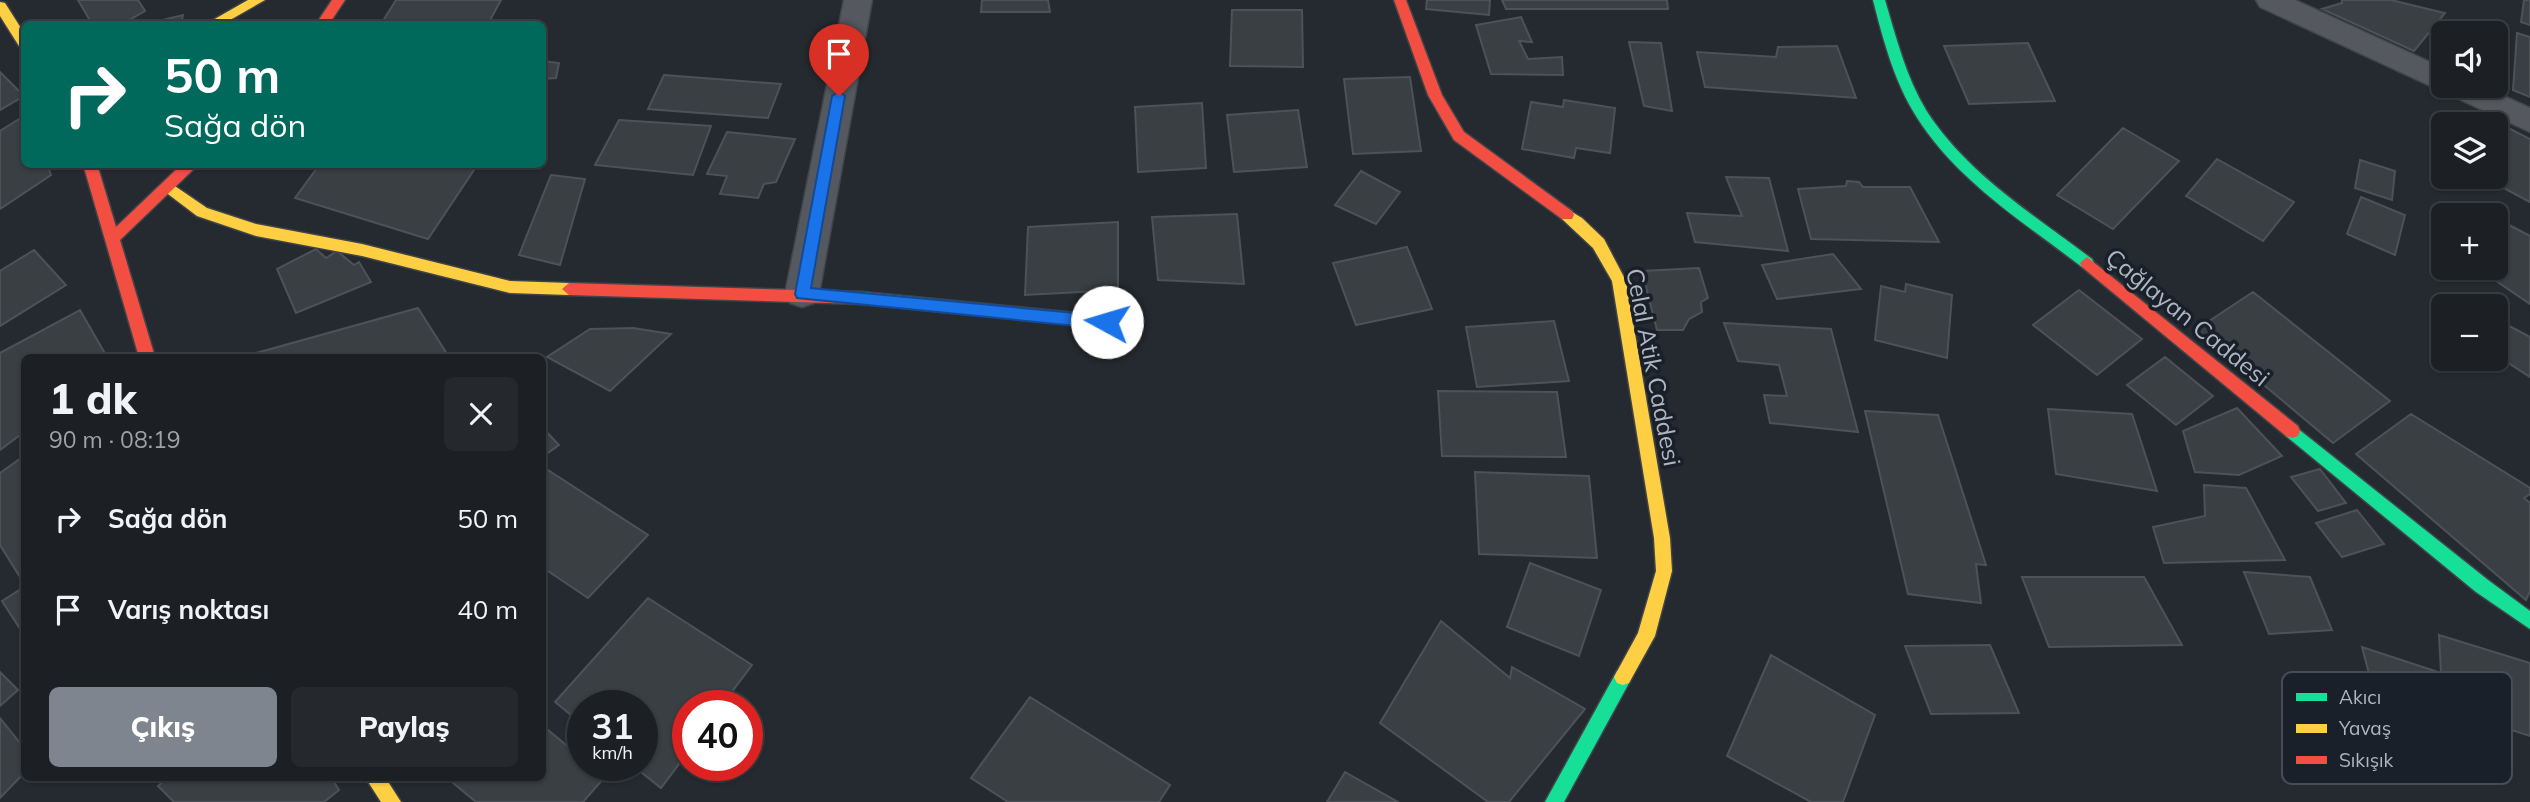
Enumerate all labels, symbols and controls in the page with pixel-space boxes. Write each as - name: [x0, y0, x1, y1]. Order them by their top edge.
- map controls: [2431, 21, 2508, 371]
- button: sound: [2431, 21, 2508, 98]
- pin: [809, 24, 869, 96]
- icon: arrive: [820, 35, 858, 73]
- text: 50 m: [164, 44, 280, 105]
- icon: right: [49, 49, 140, 140]
- text: Sağa dön: [164, 105, 306, 145]
- button: layers: [2431, 112, 2508, 189]
- button: +: [2431, 203, 2508, 280]
- street label: Çağlayan Caddesi: [2100, 242, 2276, 392]
- street label: Celal Atik Caddesi: [1620, 266, 1688, 468]
- position arrow: [1070, 285, 1144, 359]
- button: −: [2431, 294, 2508, 371]
- text: 1 dk: [49, 372, 137, 425]
- button: close: [444, 377, 518, 451]
- text: 90 m · 08:19: [49, 425, 181, 454]
- icon: right: [49, 500, 87, 538]
- text: Sağa dön: [108, 502, 228, 535]
- text: 50 m: [457, 502, 518, 535]
- icon: arrive: [49, 591, 87, 629]
- text: Varış noktası: [108, 593, 269, 626]
- text: 40 m: [457, 593, 518, 626]
- legend: [2282, 672, 2512, 784]
- text: Akıcı: [2339, 685, 2381, 709]
- button: Çıkış: [49, 687, 277, 767]
- button: Paylaş: [291, 687, 518, 767]
- speed limit sign: 40: [672, 690, 763, 781]
- text: 31: [591, 704, 634, 748]
- text: Yavaş: [2338, 716, 2391, 740]
- text: km/h: [592, 741, 633, 764]
- text: Sıkışık: [2339, 748, 2394, 772]

